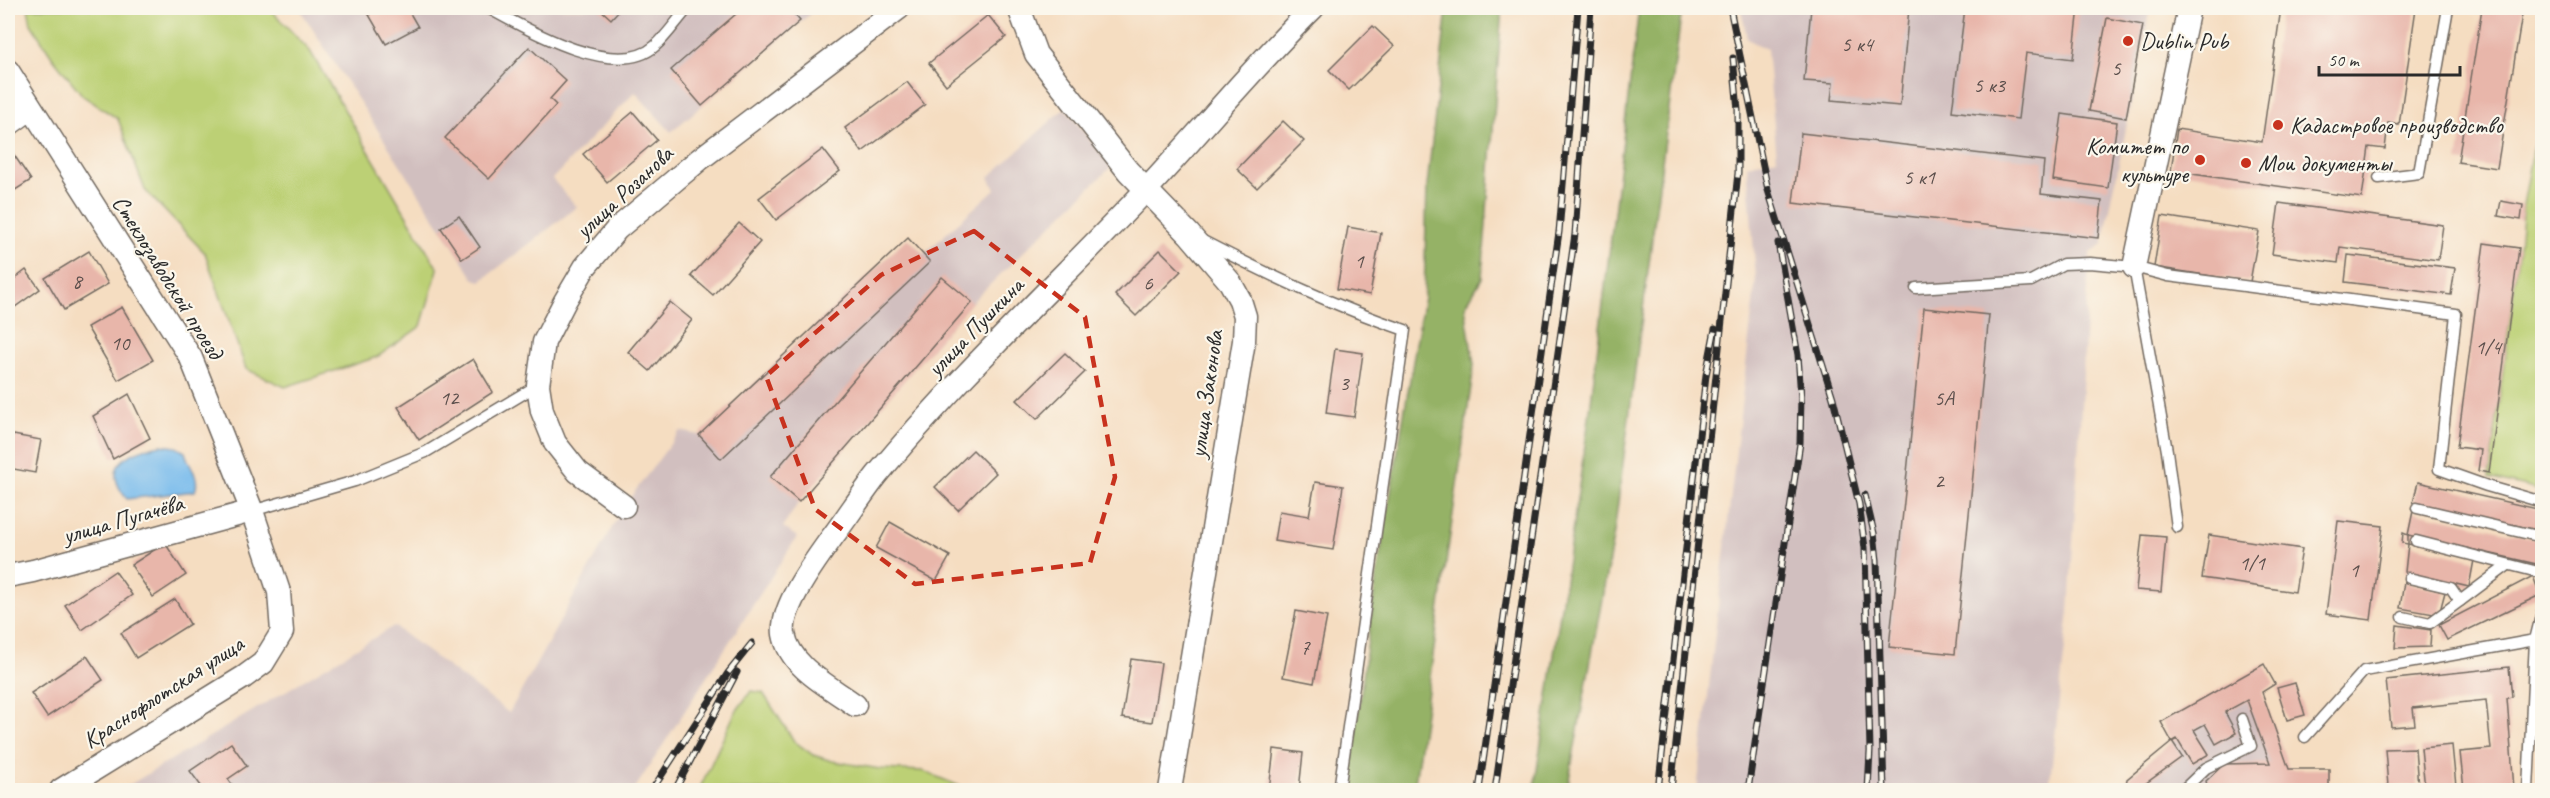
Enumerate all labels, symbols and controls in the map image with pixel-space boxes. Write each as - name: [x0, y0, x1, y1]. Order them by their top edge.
- place label: Dublin Pub: [2140, 26, 2230, 56]
- house number: 5 к4: [1841, 31, 1875, 57]
- marker: Dublin Pub: [2121, 34, 2135, 48]
- scale bar: [2319, 39, 2460, 77]
- text: 50 m: [2328, 49, 2361, 71]
- house number: 5: [2111, 55, 2122, 81]
- house number: 5 к3: [1973, 72, 2006, 98]
- place label: Кадастровое производство: [2290, 110, 2504, 140]
- marker: Кадастровое производство: [2271, 118, 2285, 132]
- place label: Комитет по культуре: [2086, 131, 2190, 189]
- street label: улица Розанова: [567, 138, 680, 246]
- place label: Мои документы: [2258, 148, 2394, 178]
- marker: Комитет по культуре: [2193, 153, 2207, 167]
- marker: Мои документы: [2239, 156, 2253, 170]
- house number: 5 к1: [1903, 164, 1936, 190]
- street label: Стеклозаводской проезд: [105, 189, 232, 367]
- house number: 1: [1354, 248, 1365, 274]
- house number: 8: [72, 268, 84, 294]
- street label: улица Пушкина: [919, 269, 1031, 384]
- house number: 6: [1143, 270, 1153, 296]
- street label: улица Законова: [1182, 327, 1230, 462]
- house number: 10: [111, 330, 131, 356]
- house number: 1/4: [2475, 334, 2503, 360]
- house number: 3: [1339, 370, 1350, 396]
- house number: 12: [440, 385, 460, 411]
- house number: 5А: [1934, 385, 1955, 411]
- house number: 2: [1934, 468, 1945, 494]
- street label: улица Пугачёва: [57, 487, 188, 551]
- house number: 1/1: [2239, 550, 2266, 576]
- house number: 1: [2349, 557, 2360, 583]
- street label: Краснофлотская улица: [77, 628, 250, 755]
- house number: 7: [1300, 634, 1311, 660]

